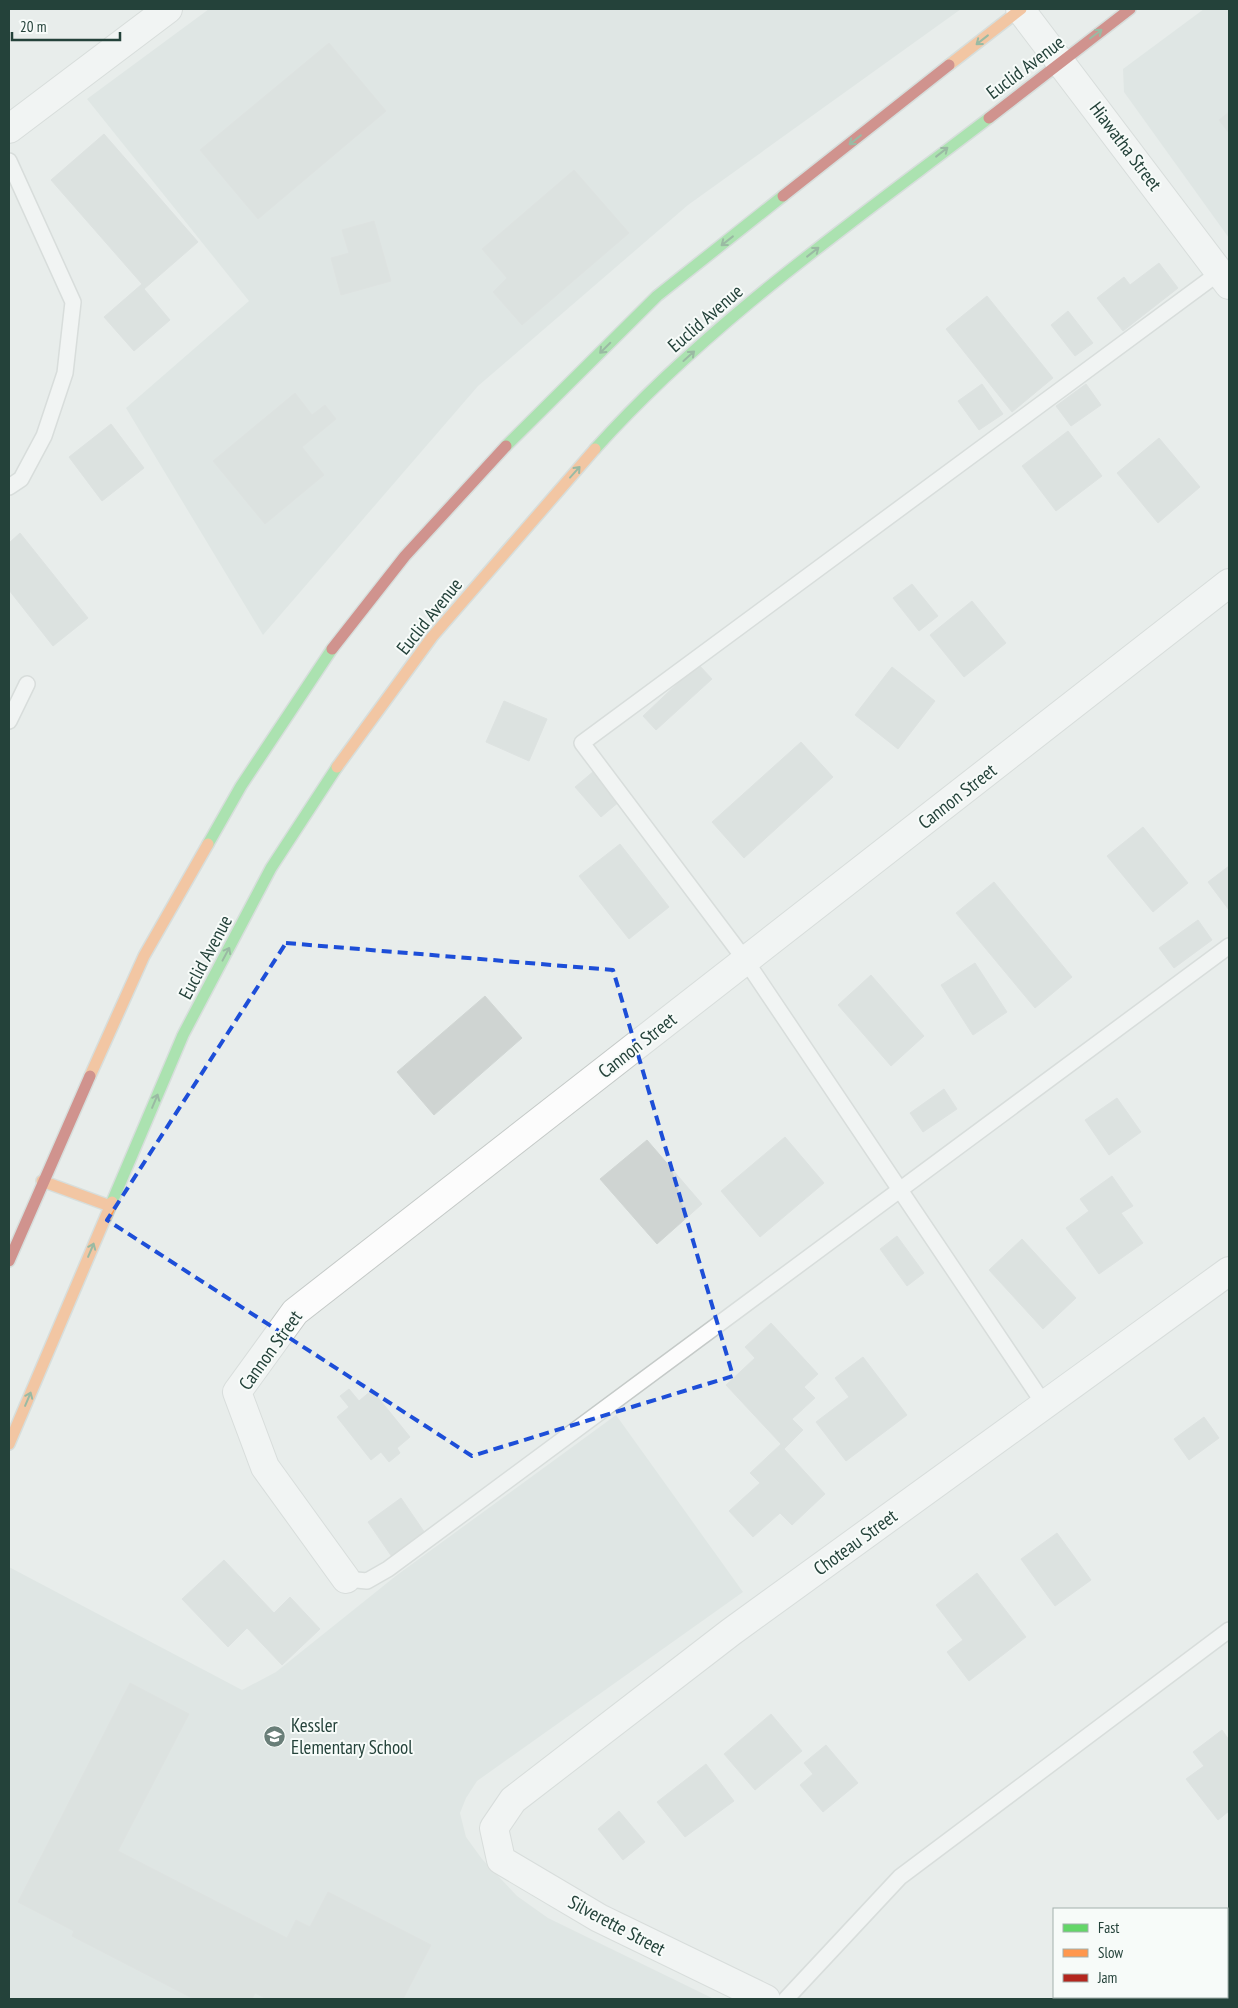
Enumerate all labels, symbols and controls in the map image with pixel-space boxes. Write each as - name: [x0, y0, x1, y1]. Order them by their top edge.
- scale bar: [12, 10, 120, 42]
- text: 20 m: [20, 17, 46, 36]
- one-way arrow: [1089, 29, 1102, 40]
- street label: Euclid Avenue: [981, 30, 1069, 104]
- one-way arrow: [976, 34, 989, 45]
- street label: Hiawatha Street: [1085, 97, 1168, 196]
- one-way arrow: [849, 135, 862, 146]
- one-way arrow: [935, 147, 948, 158]
- one-way arrow: [721, 235, 734, 246]
- one-way arrow: [806, 246, 819, 257]
- street label: Euclid Avenue: [663, 279, 748, 357]
- one-way arrow: [599, 342, 612, 354]
- one-way arrow: [682, 350, 695, 361]
- one-way arrow: [569, 465, 581, 478]
- street label: Euclid Avenue: [391, 573, 467, 659]
- street label: Cannon Street: [913, 758, 1001, 834]
- street label: Euclid Avenue: [173, 911, 237, 1003]
- one-way arrow: [221, 947, 231, 962]
- street label: Cannon Street: [593, 1007, 681, 1083]
- one-way arrow: [152, 1093, 161, 1108]
- one-way arrow: [87, 1243, 97, 1258]
- street label: Cannon Street: [233, 1305, 307, 1395]
- one-way arrow: [23, 1392, 33, 1407]
- street label: Choteau Street: [809, 1503, 902, 1580]
- place label: Kessler Elementary School: [291, 1713, 413, 1759]
- school or university icon: Kessler Elementary School: [263, 1724, 287, 1748]
- street label: Silverette Street: [564, 1889, 670, 1961]
- legend: [1053, 1908, 1228, 1998]
- text: Fast: [1098, 1918, 1119, 1937]
- text: Slow: [1098, 1943, 1123, 1962]
- text: Jam: [1097, 1968, 1117, 1987]

